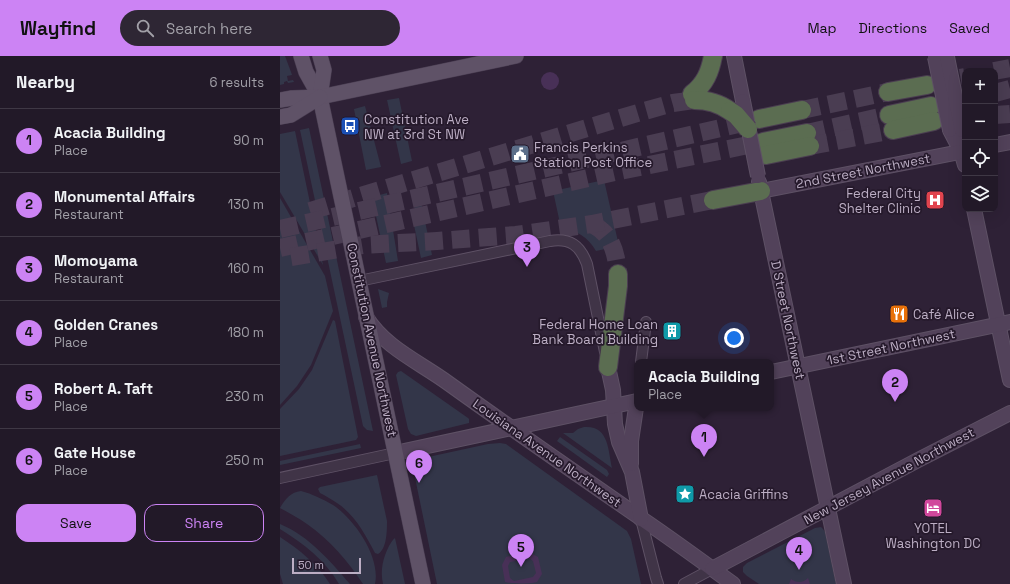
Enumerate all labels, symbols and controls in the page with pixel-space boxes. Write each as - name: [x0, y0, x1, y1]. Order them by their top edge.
- search box: [120, 10, 400, 46]
- text: Wayfind: [20, 16, 96, 41]
- icon: search: [134, 17, 156, 39]
- text: Search here: [166, 19, 252, 38]
- text: Map: [807, 19, 837, 37]
- text: Directions: [859, 19, 927, 37]
- text: Saved: [949, 19, 990, 37]
- map controls: [962, 68, 998, 212]
- button: +: [962, 68, 998, 104]
- text: Nearby: [16, 71, 75, 93]
- text: 6 results: [210, 74, 264, 91]
- button: −: [962, 104, 998, 140]
- place label: Constitution Ave NW at 3rd St NW: [364, 111, 469, 143]
- bus stop icon: Constitution Ave NW at 3rd St NW: [339, 115, 361, 137]
- text: Acacia Building: [54, 123, 166, 142]
- text: 1: [26, 132, 32, 149]
- text: 90 m: [233, 132, 264, 149]
- place label: Francis Perkins Station Post Office: [534, 139, 652, 171]
- button: locate: [962, 140, 998, 176]
- text: Place: [54, 142, 88, 159]
- public building icon: Francis Perkins Station Post Office: [509, 143, 531, 165]
- street label: 2nd Street Northwest: [794, 150, 932, 192]
- button: layers: [962, 176, 998, 212]
- place label: Federal City Shelter Clinic: [839, 185, 921, 217]
- text: Monumental Affairs: [54, 187, 195, 206]
- hospital icon: Federal City Shelter Clinic: [924, 189, 946, 211]
- text: 2: [25, 196, 33, 213]
- text: 130 m: [228, 196, 264, 213]
- text: Restaurant: [54, 206, 124, 223]
- pin: 3: [514, 234, 540, 267]
- street label: Constitution Avenue Northwest: [343, 241, 401, 439]
- text: Momoyama: [54, 251, 138, 270]
- street label: D Street Northwest: [767, 259, 809, 381]
- text: 3: [25, 260, 33, 277]
- text: 160 m: [228, 260, 264, 277]
- text: Restaurant: [54, 270, 124, 287]
- restaurant icon: Café Alice: [888, 303, 910, 325]
- place label: Café Alice: [913, 306, 975, 323]
- text: Golden Cranes: [54, 315, 158, 334]
- place label: Federal Home Loan Bank Board Building: [532, 316, 658, 348]
- building icon: Federal Home Loan Bank Board Building: [661, 320, 683, 342]
- text: 4: [25, 324, 33, 341]
- text: 180 m: [228, 324, 264, 341]
- street label: 1st Street Northwest: [825, 325, 957, 369]
- your location: [724, 328, 744, 348]
- text: Place: [54, 334, 88, 351]
- popup: [634, 359, 774, 411]
- text: Acacia Building: [648, 367, 760, 386]
- pin: 2: [882, 369, 908, 402]
- text: Robert A. Taft: [54, 379, 153, 398]
- text: Place: [648, 386, 682, 403]
- text: 5: [25, 388, 33, 405]
- text: 230 m: [226, 388, 264, 405]
- street label: Louisiana Avenue Northwest: [469, 395, 625, 511]
- text: Place: [54, 398, 88, 415]
- pin: 1: [691, 424, 717, 457]
- street label: New Jersey Avenue Northwest: [801, 424, 977, 528]
- text: Gate House: [54, 443, 136, 462]
- pin: 6: [406, 450, 432, 483]
- text: 6: [25, 452, 33, 469]
- text: 250 m: [226, 452, 264, 469]
- text: Place: [54, 462, 88, 479]
- place icon: Acacia Griffins: [674, 483, 696, 505]
- place label: Acacia Griffins: [699, 486, 788, 503]
- hotel icon: YOTEL Washington DC: [922, 497, 944, 519]
- button: Save: [16, 504, 136, 542]
- button: Share: [144, 504, 264, 542]
- place label: YOTEL Washington DC: [885, 520, 981, 552]
- pin: 5: [508, 534, 534, 567]
- pin: 4: [786, 537, 812, 570]
- scale bar: [292, 556, 361, 575]
- text: 50 m: [298, 558, 324, 572]

